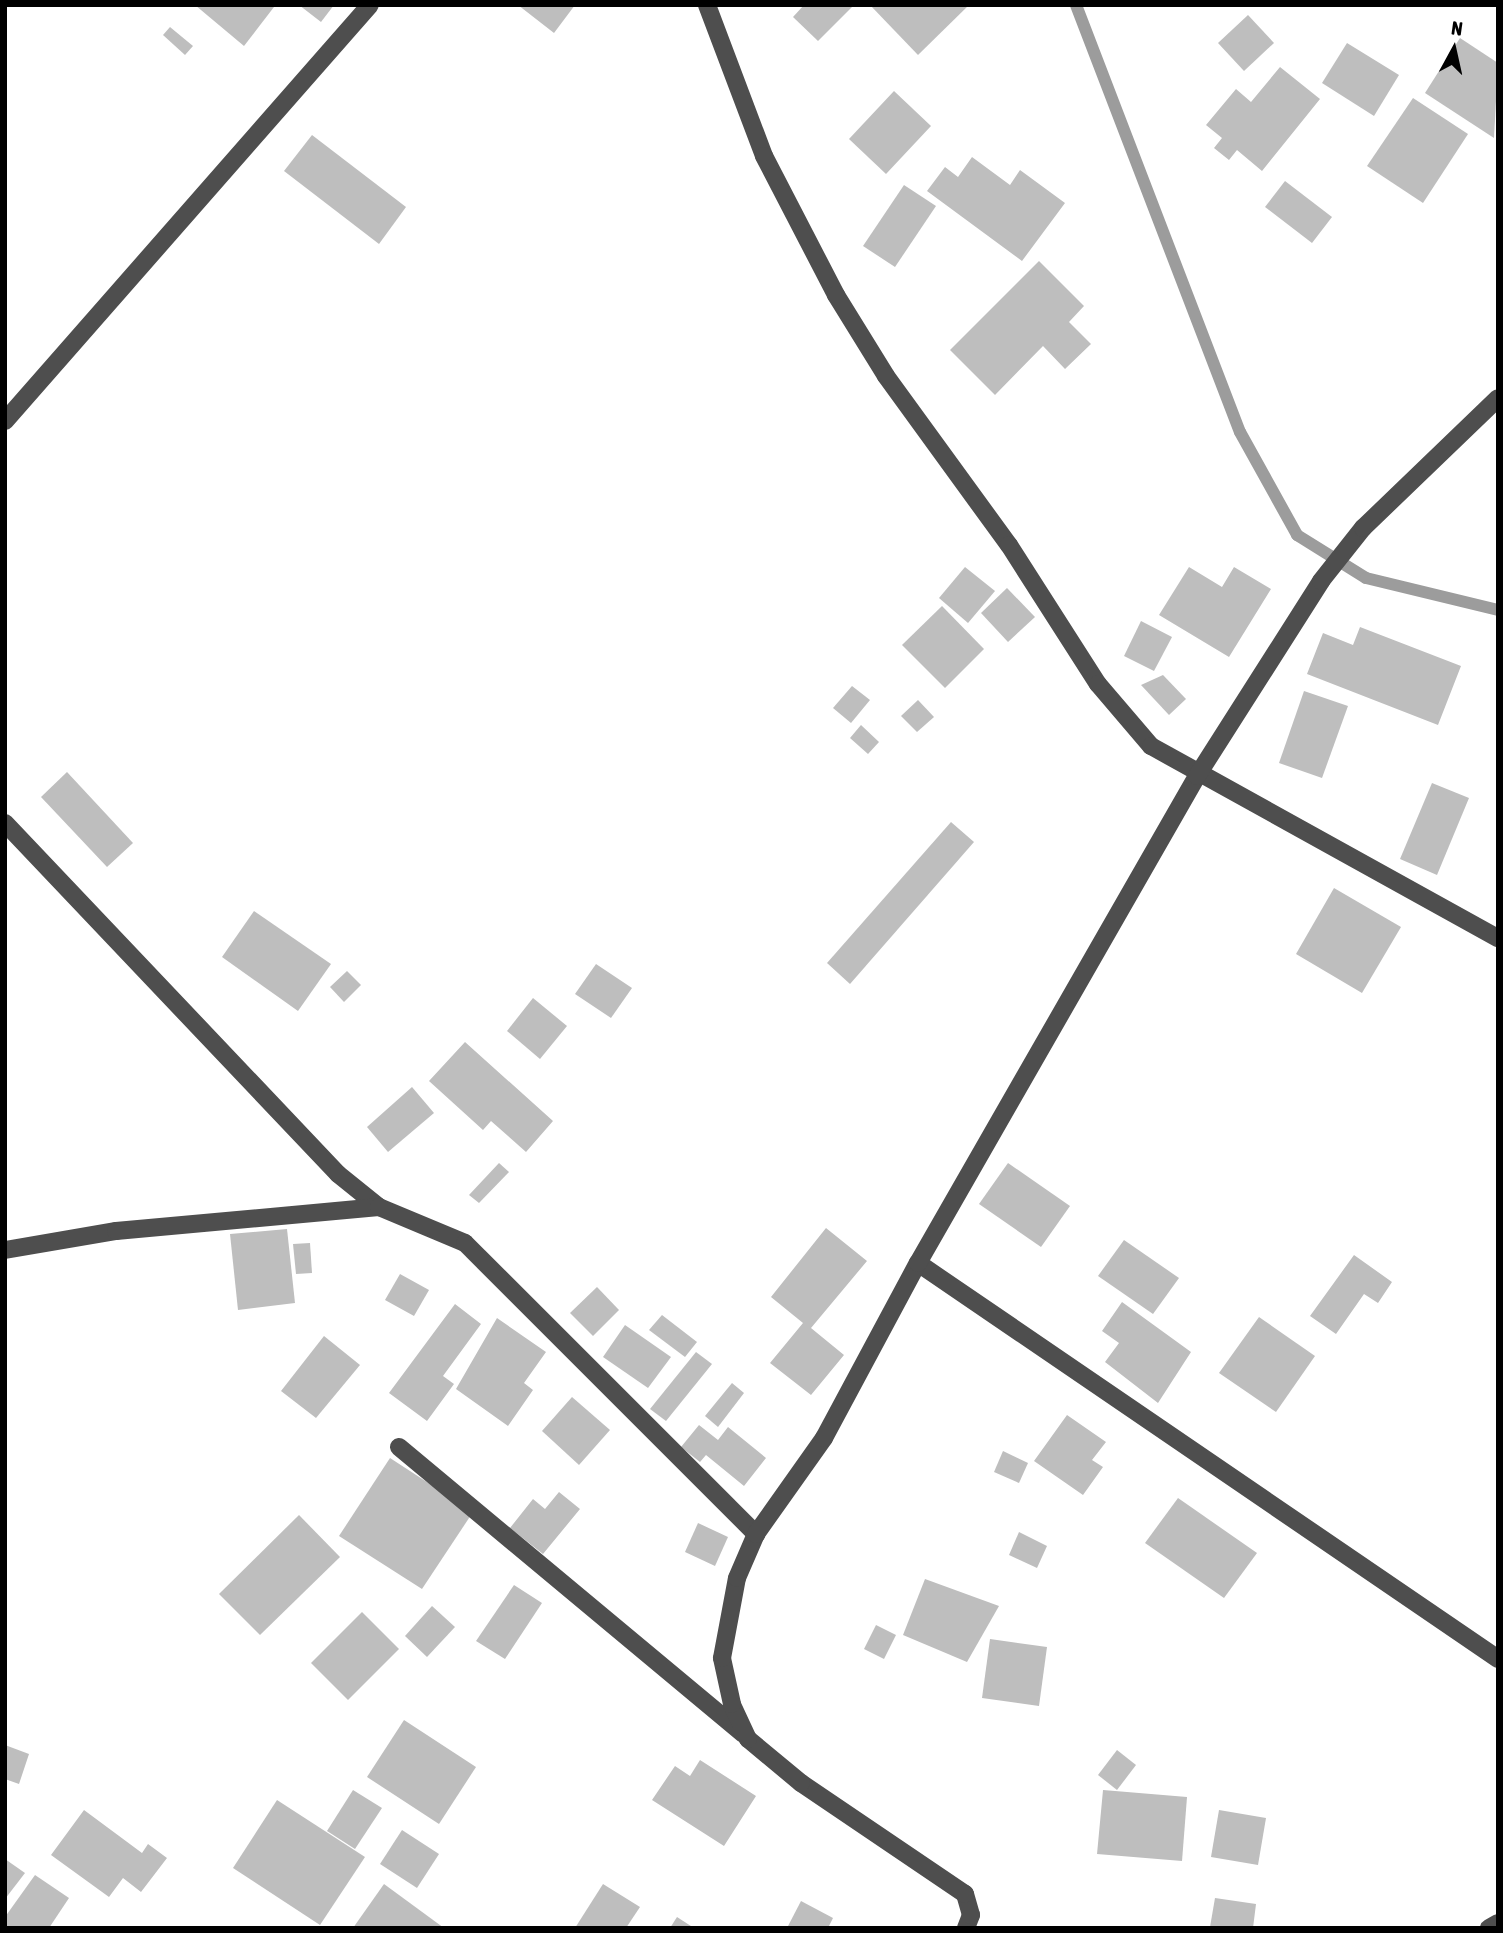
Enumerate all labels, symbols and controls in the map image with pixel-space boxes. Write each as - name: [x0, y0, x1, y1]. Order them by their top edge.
- north arrow: [1419, 14, 1489, 84]
- text: N: [1450, 17, 1464, 40]

